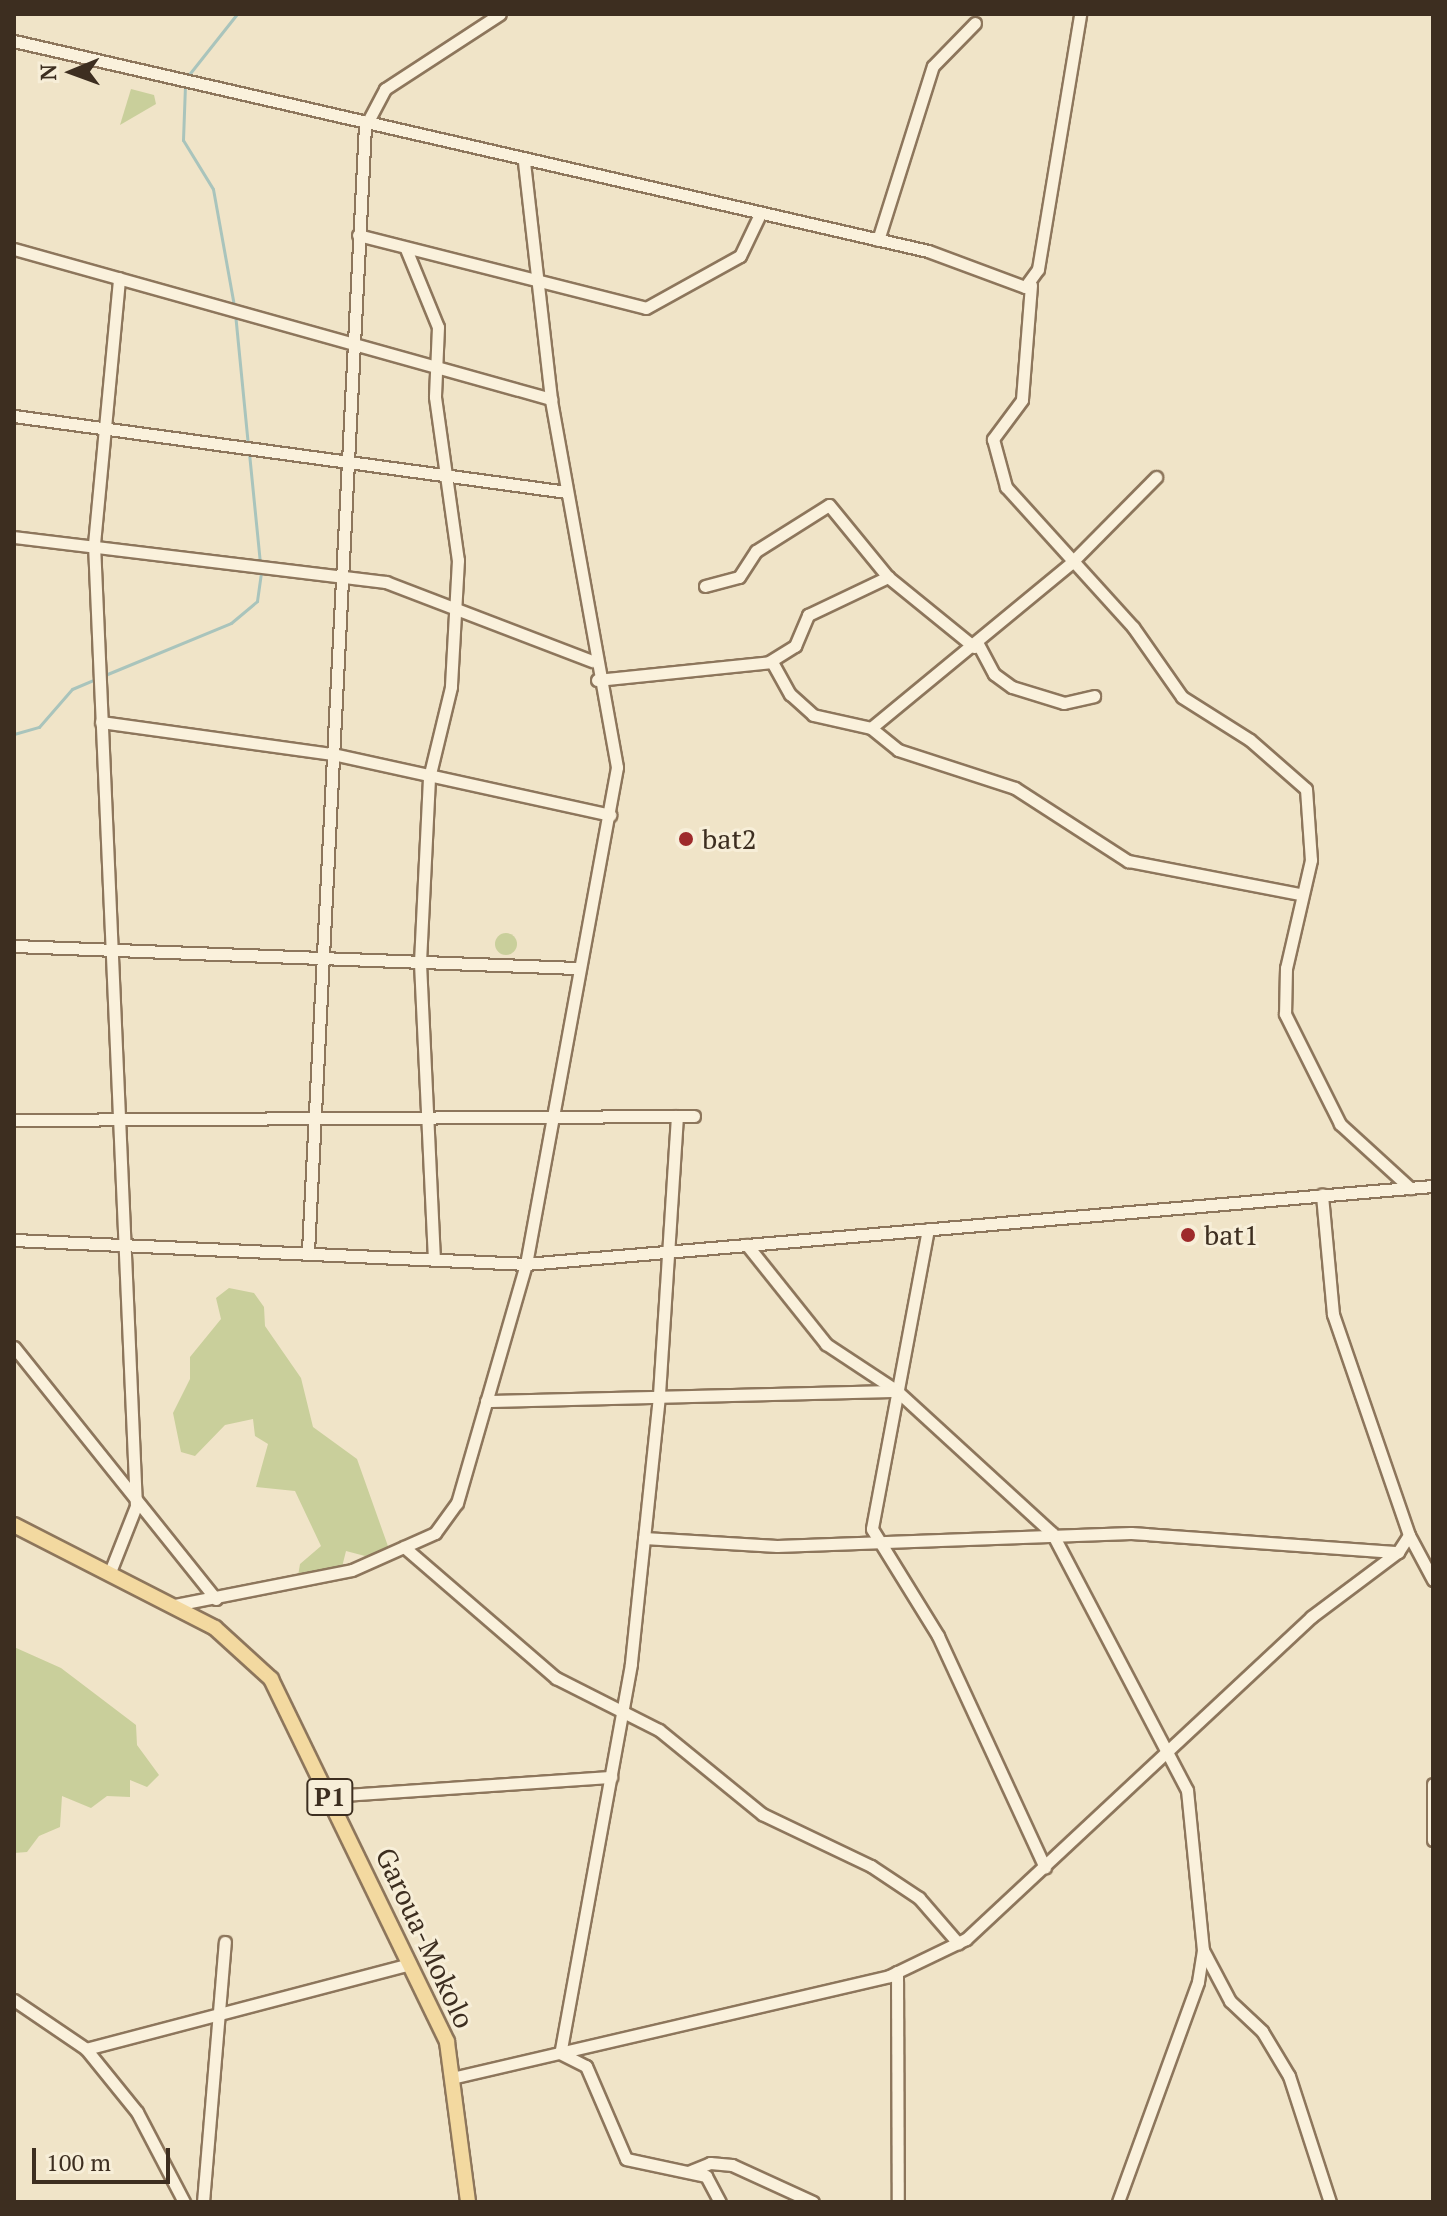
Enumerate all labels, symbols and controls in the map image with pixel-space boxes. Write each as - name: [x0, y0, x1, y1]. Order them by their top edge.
- north arrow: [32, 32, 112, 112]
- text: N: [33, 64, 62, 81]
- place label: bat2: [702, 822, 757, 856]
- marker: bat2: [677, 830, 695, 848]
- place label: bat1: [1204, 1218, 1259, 1252]
- marker: bat1: [1179, 1226, 1197, 1244]
- road number: P1: [306, 1775, 354, 1819]
- street label: Garoua-Mokolo: [369, 1843, 481, 2033]
- scale bar: [36, 2132, 174, 2182]
- text: 100 m: [46, 2146, 111, 2178]

